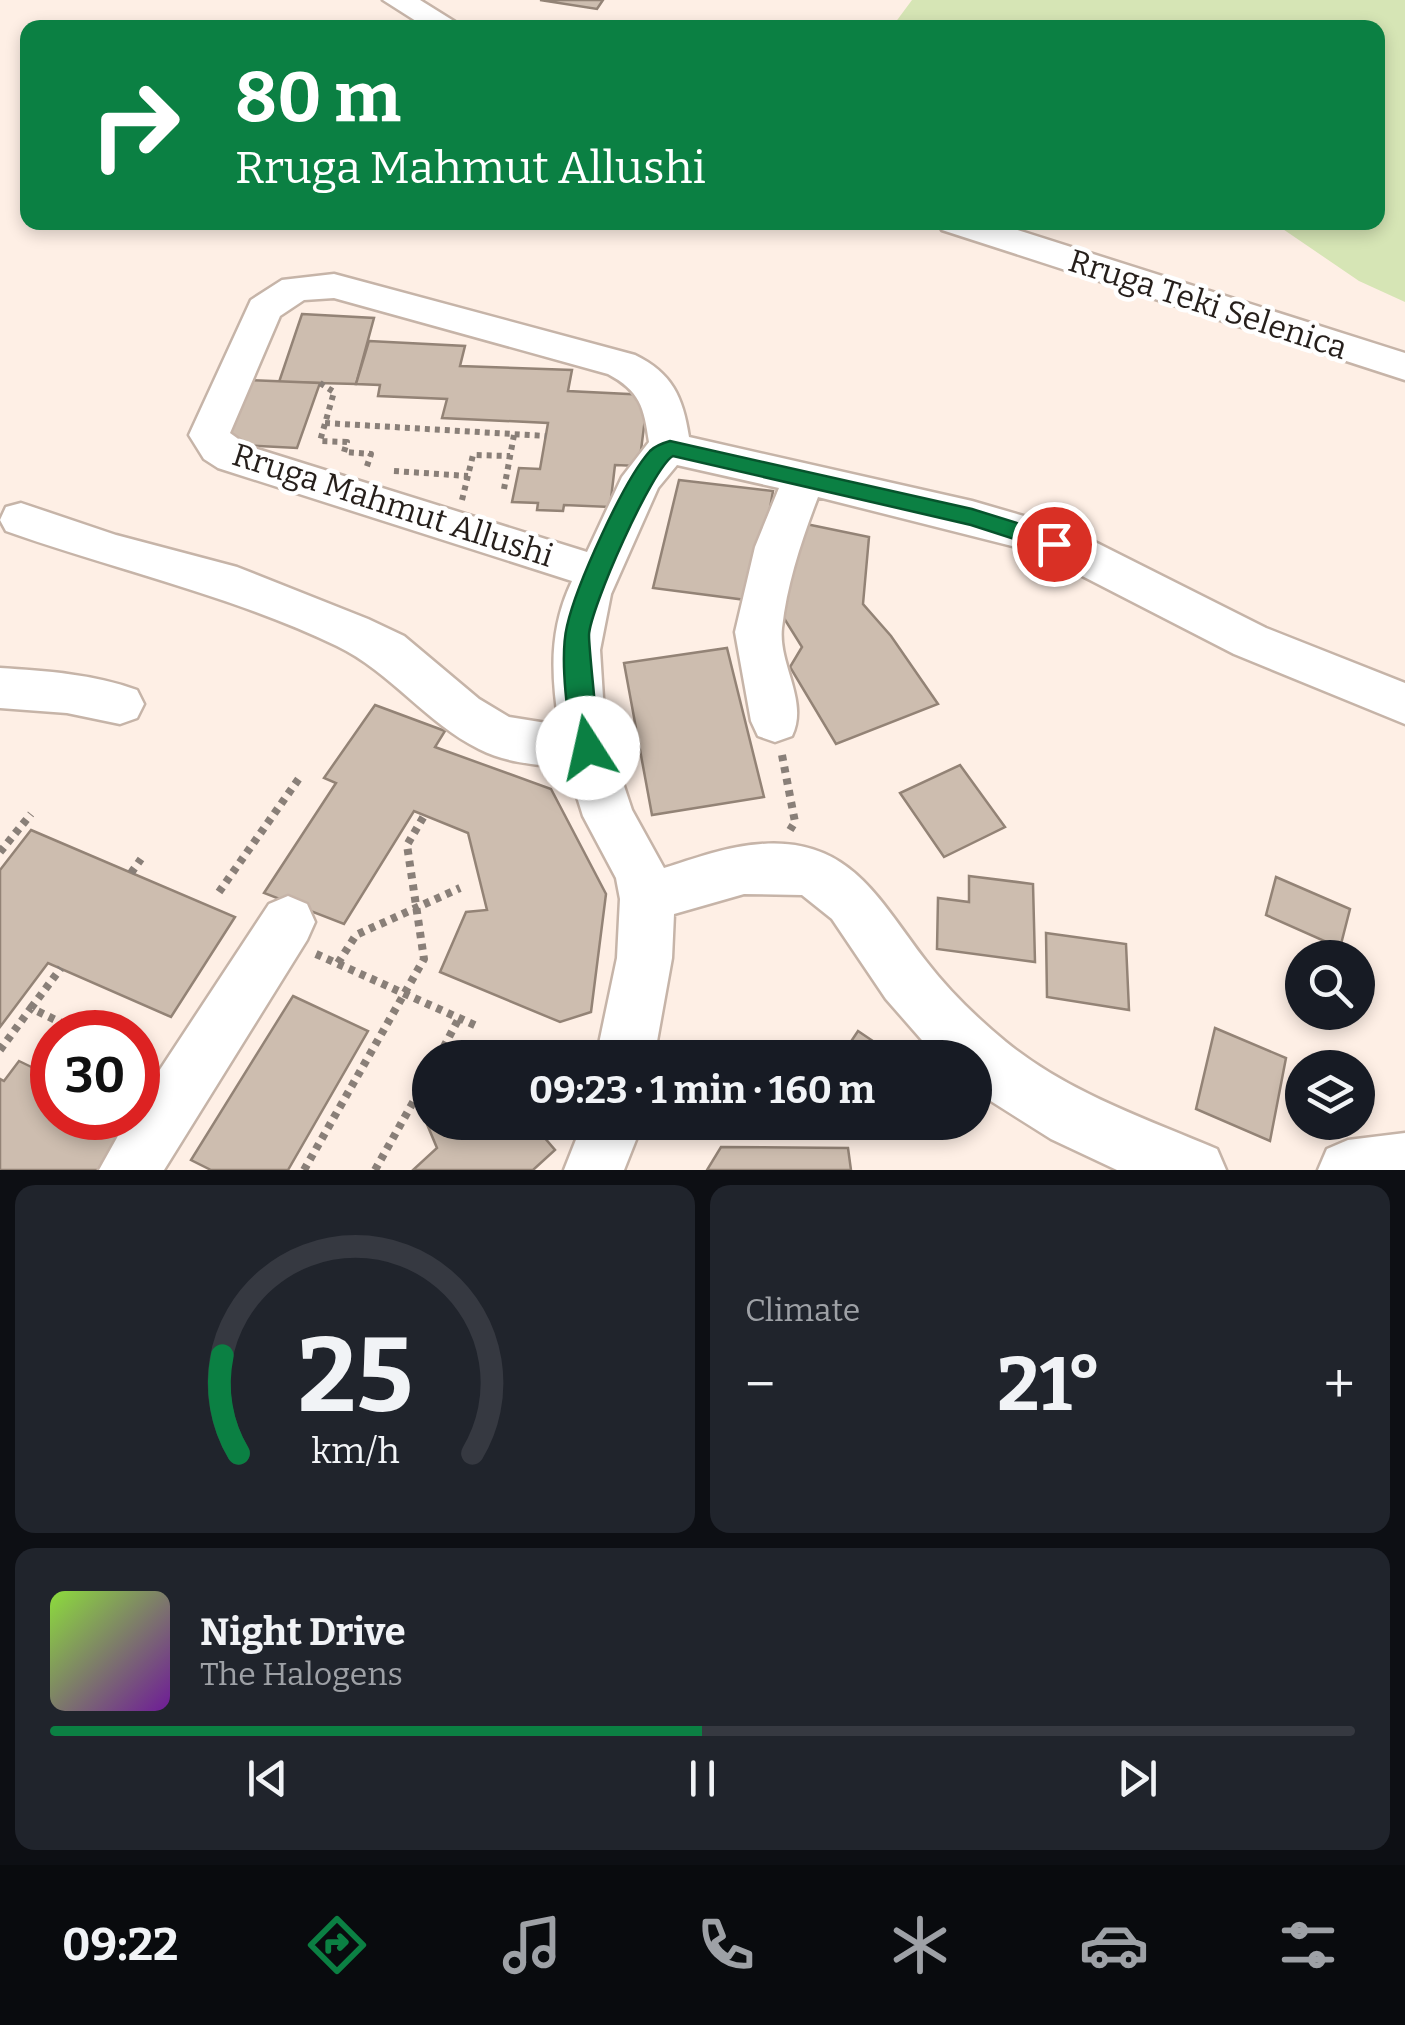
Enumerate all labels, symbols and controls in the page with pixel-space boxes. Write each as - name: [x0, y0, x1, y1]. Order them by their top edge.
- text: 80 m: [235, 56, 401, 140]
- icon: right: [70, 60, 200, 190]
- text: Rruga Mahmut Allushi: [235, 141, 706, 195]
- street label: Rruga Teki Selenica: [1064, 241, 1352, 367]
- street label: Rruga Mahmut Allushi: [228, 435, 558, 575]
- pin: [1012, 502, 1097, 587]
- icon: arrive: [1027, 517, 1082, 572]
- position arrow: [536, 696, 640, 800]
- map controls: [1285, 940, 1375, 1140]
- button: search: [1285, 940, 1375, 1030]
- speed limit sign: 30: [30, 1010, 160, 1140]
- button: layers: [1285, 1050, 1375, 1140]
- text: 09:23 · 1 min · 160 m: [529, 1067, 875, 1113]
- text: Climate: [745, 1291, 860, 1329]
- text: 25: [297, 1314, 413, 1439]
- text: 21°: [997, 1340, 1102, 1430]
- text: −: [745, 1352, 775, 1418]
- text: +: [1324, 1352, 1355, 1418]
- text: km/h: [311, 1430, 399, 1472]
- text: Night Drive: [200, 1609, 406, 1655]
- text: The Halogens: [200, 1655, 403, 1693]
- icon: previous: [240, 1751, 295, 1806]
- icon: pause: [675, 1751, 730, 1806]
- icon: next: [1110, 1751, 1165, 1806]
- icon: directions: [302, 1910, 372, 1980]
- icon: music: [497, 1910, 567, 1980]
- icon: phone: [691, 1910, 761, 1980]
- icon: climate: [885, 1910, 955, 1980]
- icon: car: [1079, 1910, 1149, 1980]
- icon: filters: [1273, 1910, 1343, 1980]
- text: 09:22: [62, 1918, 178, 1972]

